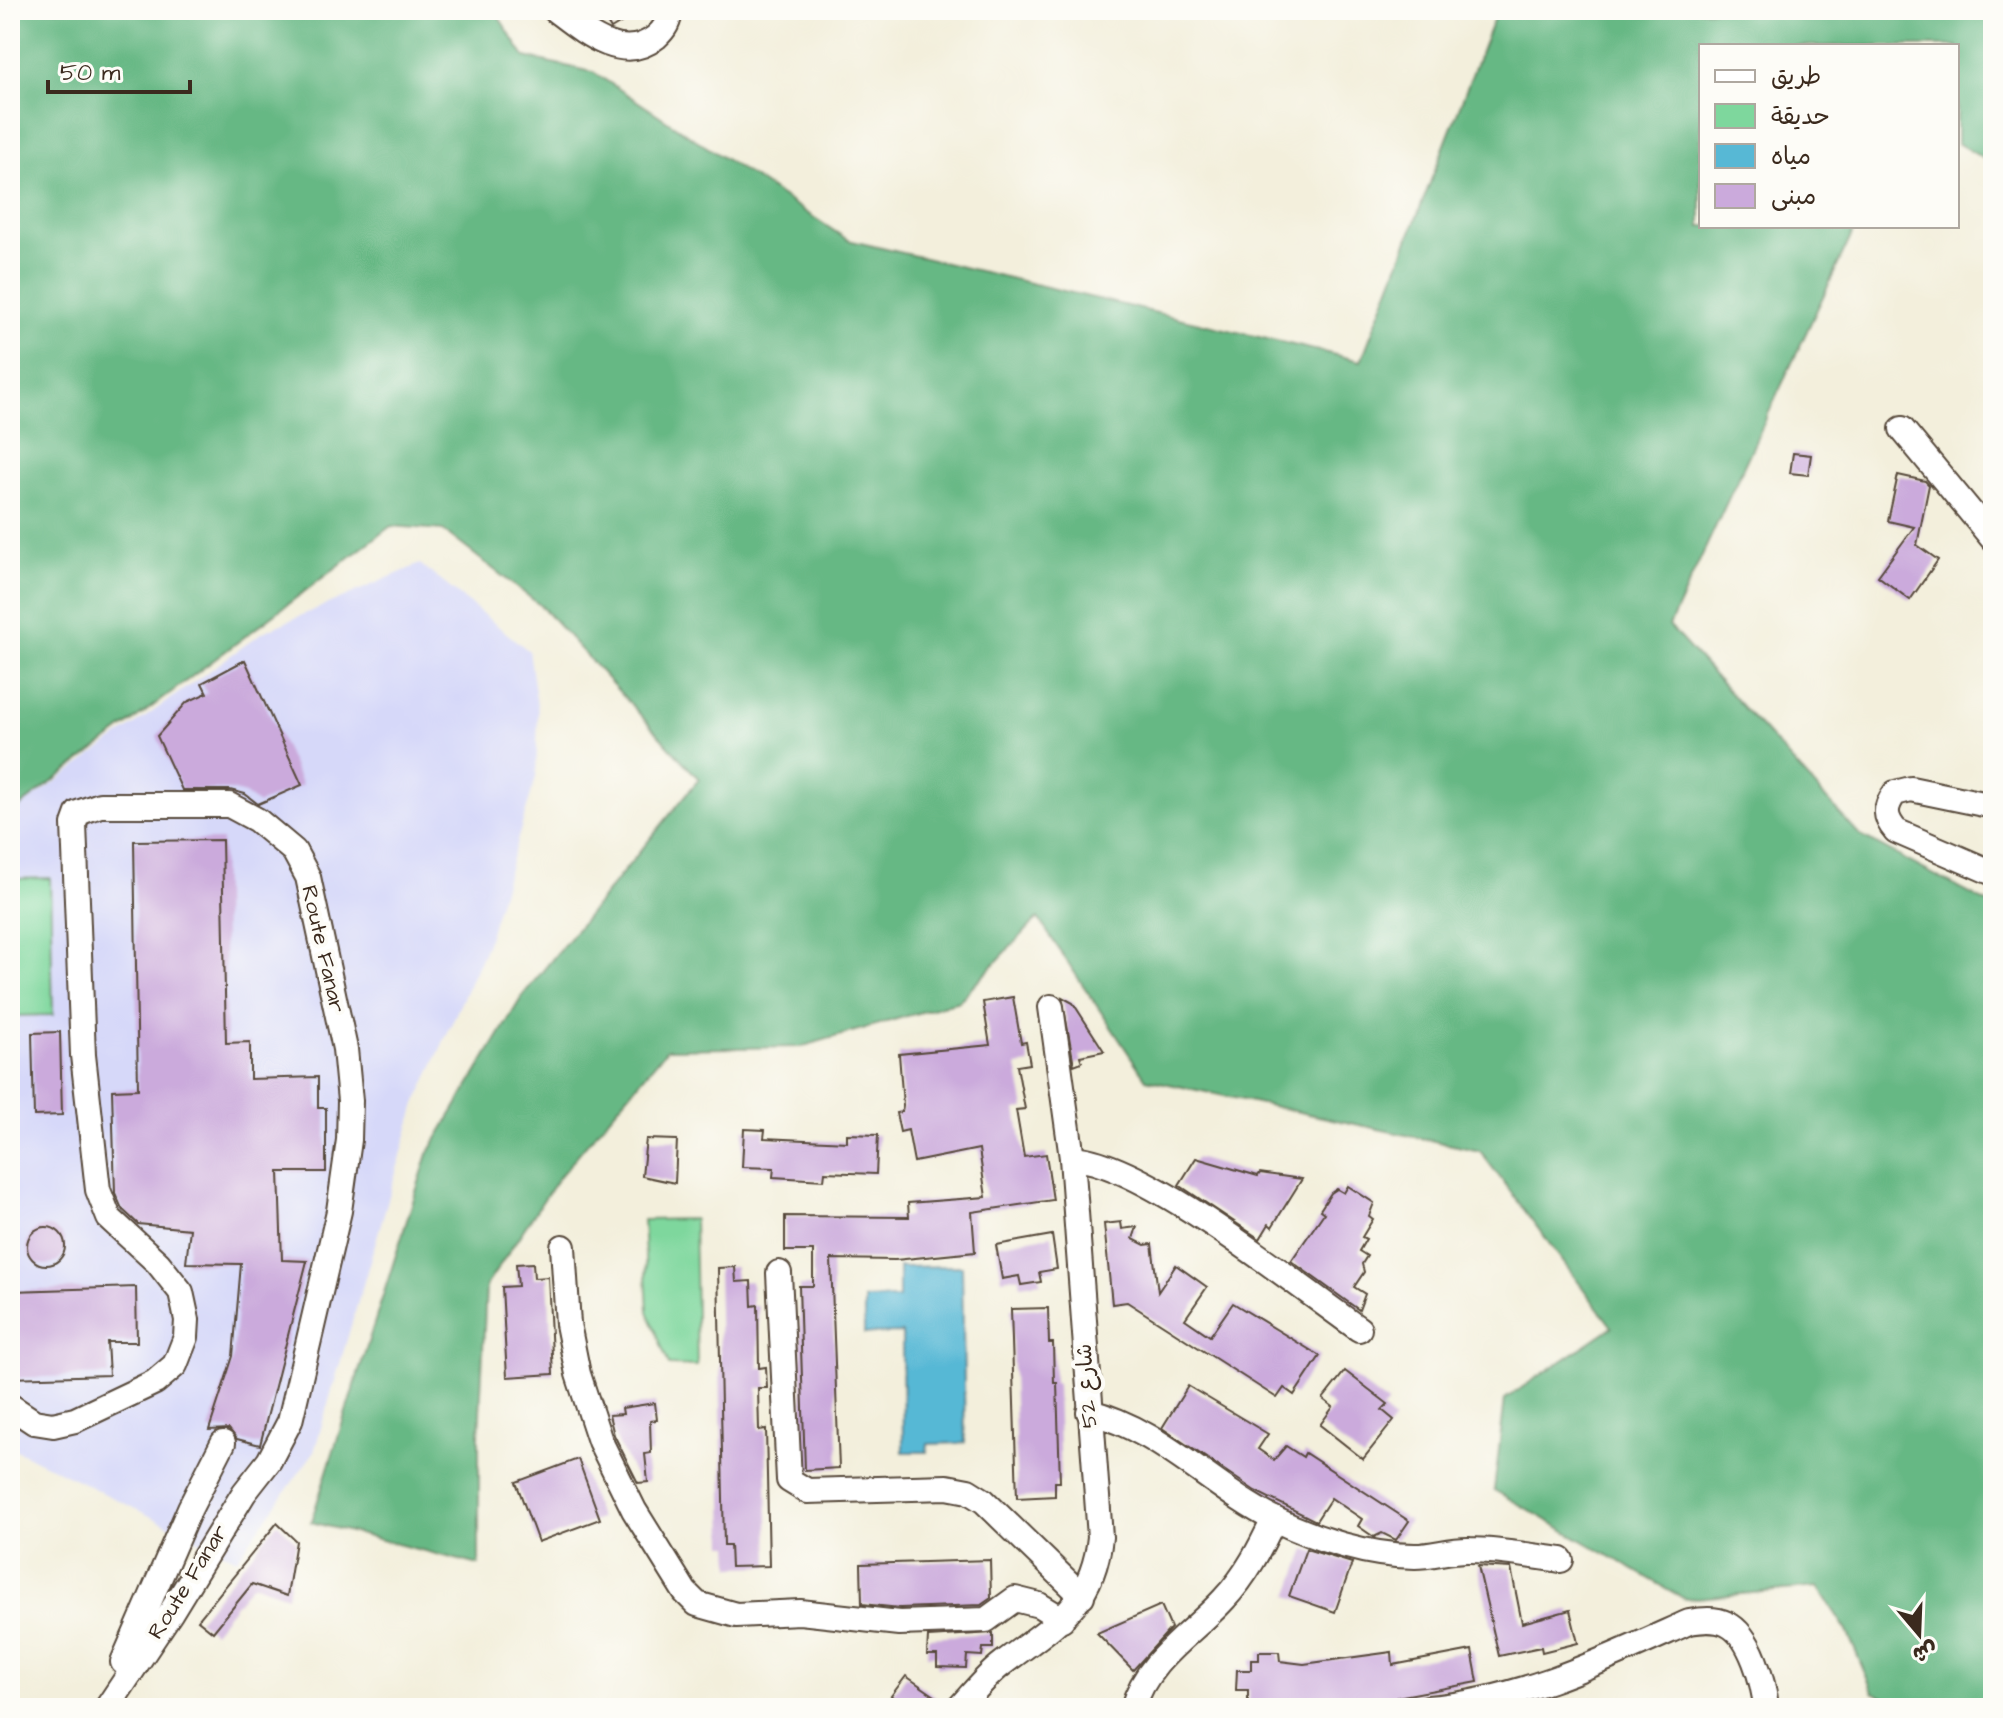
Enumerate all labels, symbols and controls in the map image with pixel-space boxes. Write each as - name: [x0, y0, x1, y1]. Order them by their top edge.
- scale bar: [48, 44, 190, 94]
- legend: [1699, 44, 1959, 228]
- text: 50 m: [60, 56, 121, 90]
- text: طريق: [1771, 60, 1821, 94]
- text: حديقة: [1771, 100, 1830, 134]
- text: مياه: [1771, 140, 1811, 174]
- text: مبنى: [1771, 180, 1816, 214]
- street label: Route Fanar: [293, 882, 353, 1016]
- street label: شارع 52: [1069, 1343, 1105, 1429]
- street label: Route Fanar: [141, 1519, 235, 1645]
- north arrow: [1879, 1594, 1959, 1674]
- text: ش: [1909, 1633, 1942, 1670]

